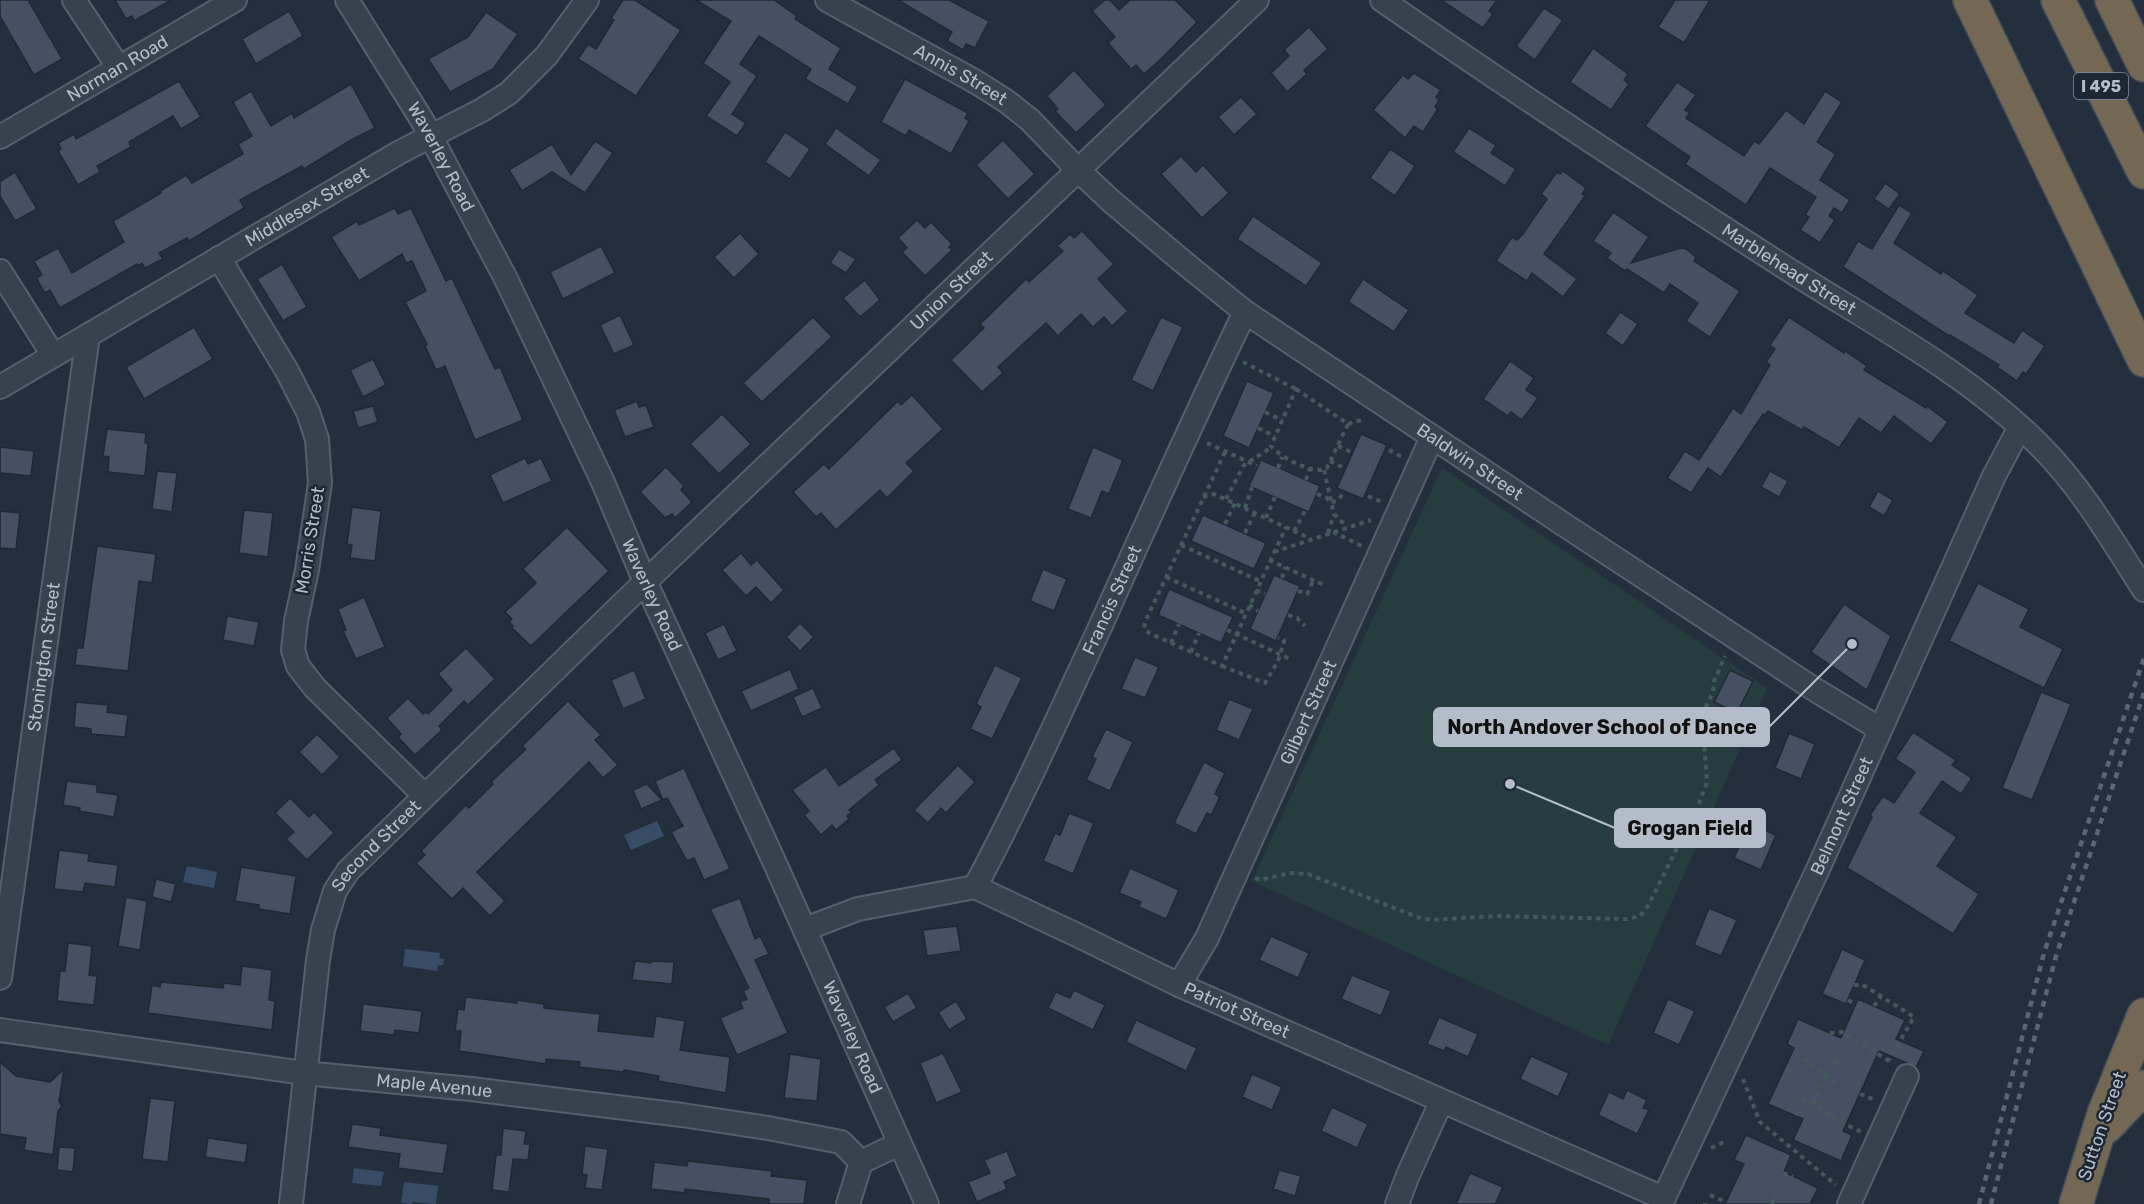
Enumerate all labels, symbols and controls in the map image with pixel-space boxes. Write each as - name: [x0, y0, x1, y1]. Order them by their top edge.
- street label: Norman Road: [63, 30, 172, 107]
- street label: Annis Street: [910, 39, 1011, 110]
- road number: I 495: [2074, 73, 2128, 99]
- street label: Waverley Road: [403, 98, 479, 215]
- street label: Middlesex Street: [241, 162, 373, 252]
- street label: Marblehead Street: [1718, 219, 1860, 320]
- street label: Union Street: [906, 246, 997, 335]
- street label: Baldwin Street: [1412, 419, 1527, 505]
- street label: Morris Street: [291, 485, 329, 595]
- street label: Waverley Road: [617, 535, 687, 654]
- street label: Francis Street: [1078, 542, 1146, 658]
- street label: Stonington Street: [23, 581, 65, 733]
- street label: Gilbert Street: [1275, 657, 1341, 768]
- callout: North Andover School of Dance: [1434, 708, 1769, 746]
- text: North Andover School of Dance: [1447, 715, 1757, 739]
- street label: Belmont Street: [1806, 753, 1878, 879]
- street label: Second Street: [327, 795, 425, 896]
- callout: Grogan Field: [1615, 809, 1765, 847]
- text: Grogan Field: [1627, 816, 1753, 840]
- street label: Waverley Road: [818, 977, 887, 1097]
- street label: Patriot Street: [1180, 977, 1293, 1043]
- street label: Maple Avenue: [375, 1069, 494, 1103]
- street label: Sutton Street: [2073, 1069, 2131, 1183]

